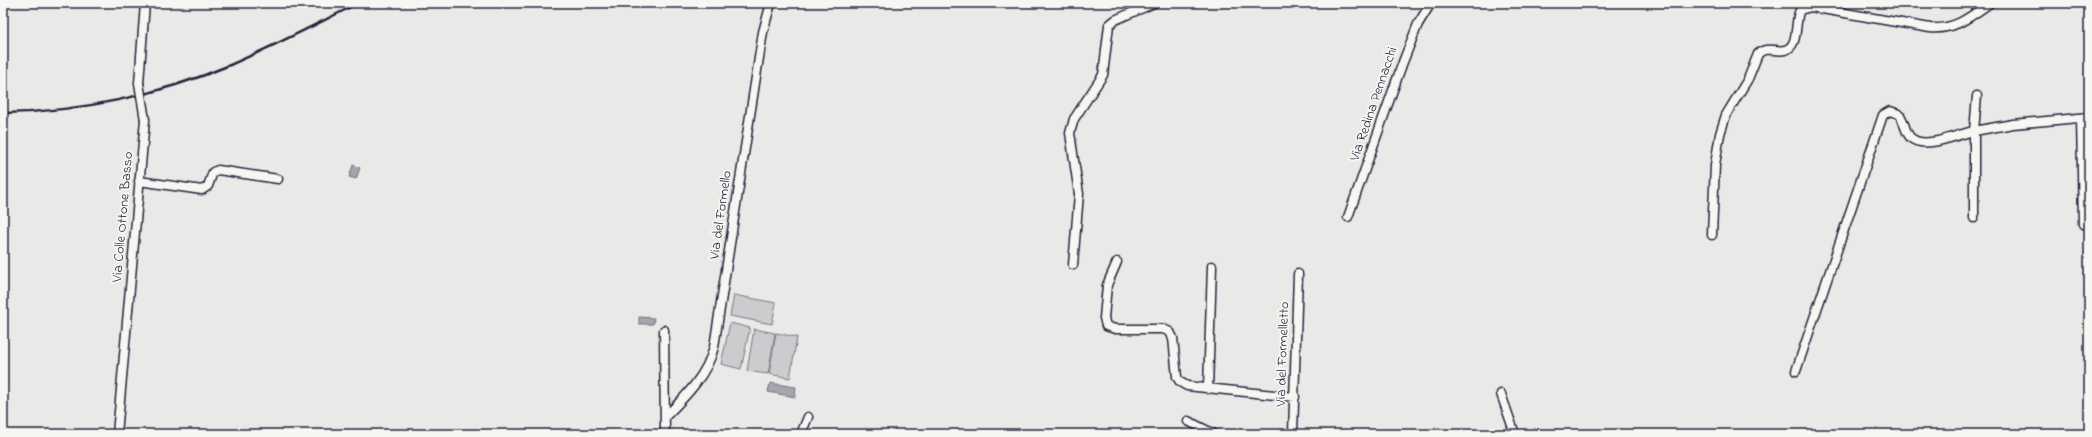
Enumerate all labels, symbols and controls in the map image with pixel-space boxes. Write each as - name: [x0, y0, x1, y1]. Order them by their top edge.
- street label: Via Redina Pennacchi: [1344, 44, 1403, 165]
- street label: Via Colle Ottone Basso: [107, 151, 139, 284]
- street label: Via del Formello: [704, 169, 738, 262]
- street label: Via del Formelletto: [1271, 301, 1295, 408]

